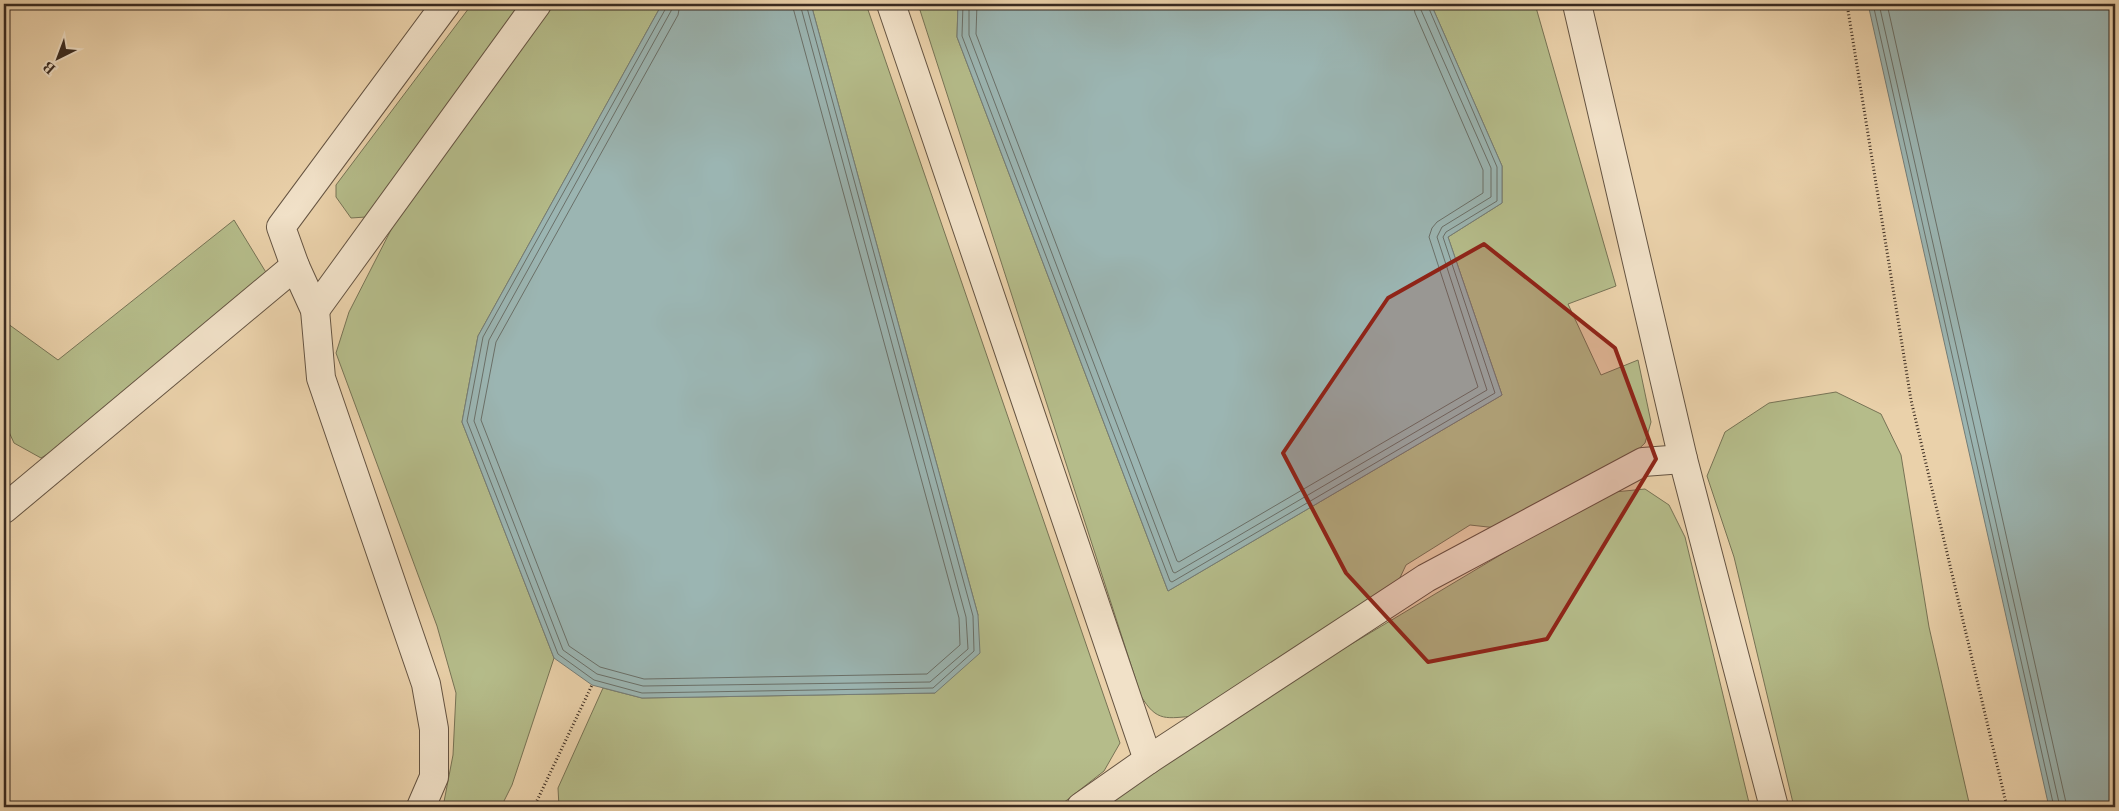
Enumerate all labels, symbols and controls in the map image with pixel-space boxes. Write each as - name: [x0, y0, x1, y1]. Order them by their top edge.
- north arrow: [32, 32, 82, 82]
- text: B: [40, 57, 60, 77]

